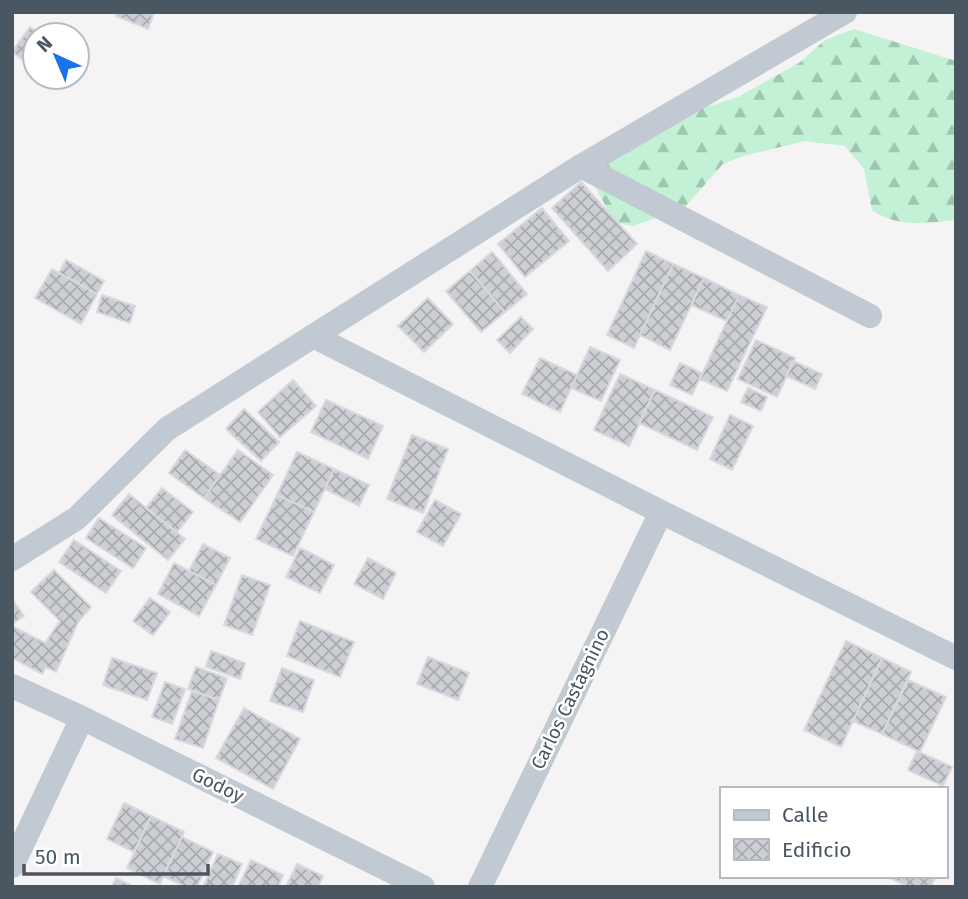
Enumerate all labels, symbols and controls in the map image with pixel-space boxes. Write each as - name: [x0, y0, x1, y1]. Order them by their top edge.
- north arrow: [21, 21, 91, 91]
- text: N: [32, 31, 57, 57]
- street label: Carlos Castagnino: [526, 625, 614, 773]
- street label: Godoy: [188, 763, 248, 808]
- legend: [720, 787, 947, 878]
- text: Calle: [782, 802, 828, 828]
- scale bar: [24, 832, 208, 876]
- text: Edificio: [782, 837, 852, 863]
- text: 50 m: [35, 844, 81, 870]

